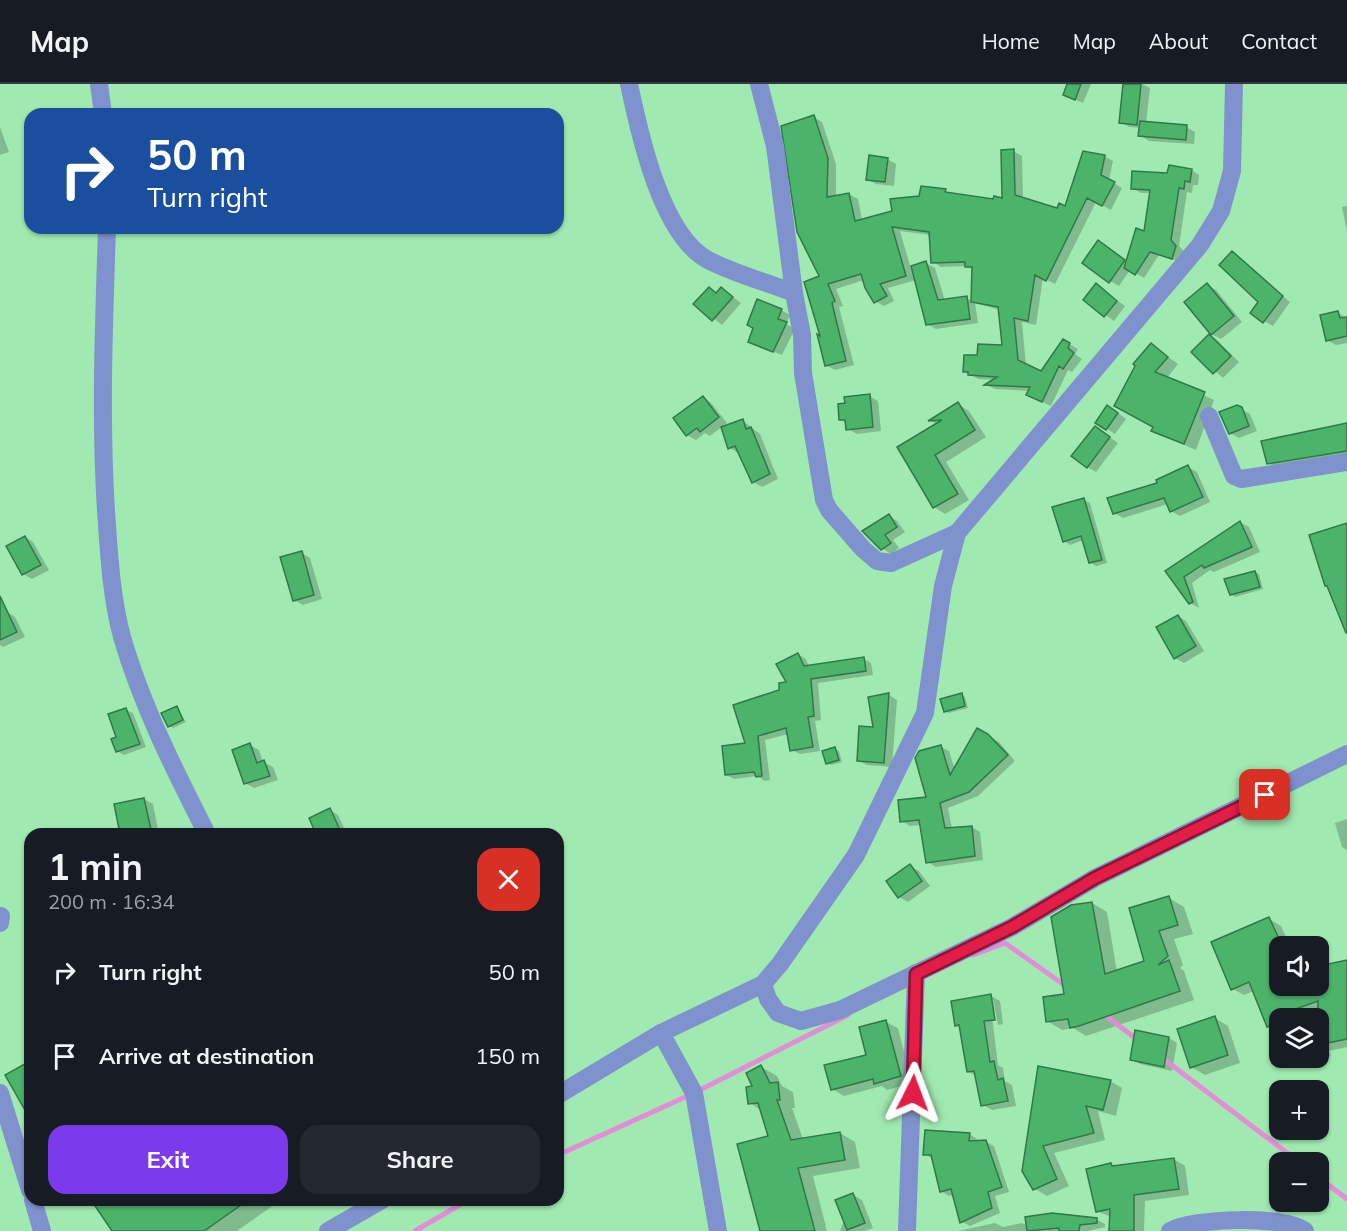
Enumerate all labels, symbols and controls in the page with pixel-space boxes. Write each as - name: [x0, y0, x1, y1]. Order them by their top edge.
- text: Map: [30, 24, 89, 59]
- text: Home: [982, 28, 1040, 54]
- text: Map: [1073, 28, 1116, 54]
- text: About: [1149, 28, 1208, 54]
- text: Contact: [1241, 28, 1317, 54]
- text: 50 m: [147, 128, 247, 181]
- icon: right: [48, 132, 126, 210]
- text: Turn right: [147, 180, 267, 214]
- pin: [1239, 769, 1290, 820]
- icon: arrive: [1248, 778, 1281, 811]
- text: 1 min: [48, 844, 143, 889]
- button: close: [477, 848, 540, 911]
- text: 200 m · 16:34: [48, 889, 174, 914]
- map controls: [1269, 936, 1329, 1212]
- button: sound: [1269, 936, 1329, 996]
- icon: right: [48, 956, 81, 989]
- text: Turn right: [99, 958, 202, 986]
- text: 50 m: [489, 958, 540, 986]
- button: layers: [1269, 1008, 1329, 1068]
- icon: arrive: [48, 1040, 81, 1073]
- text: Arrive at destination: [99, 1042, 314, 1070]
- text: 150 m: [475, 1042, 540, 1070]
- position arrow: [881, 1061, 945, 1125]
- button: +: [1269, 1080, 1329, 1140]
- button: Exit: [48, 1125, 288, 1194]
- button: Share: [300, 1125, 540, 1194]
- button: −: [1269, 1152, 1329, 1212]

